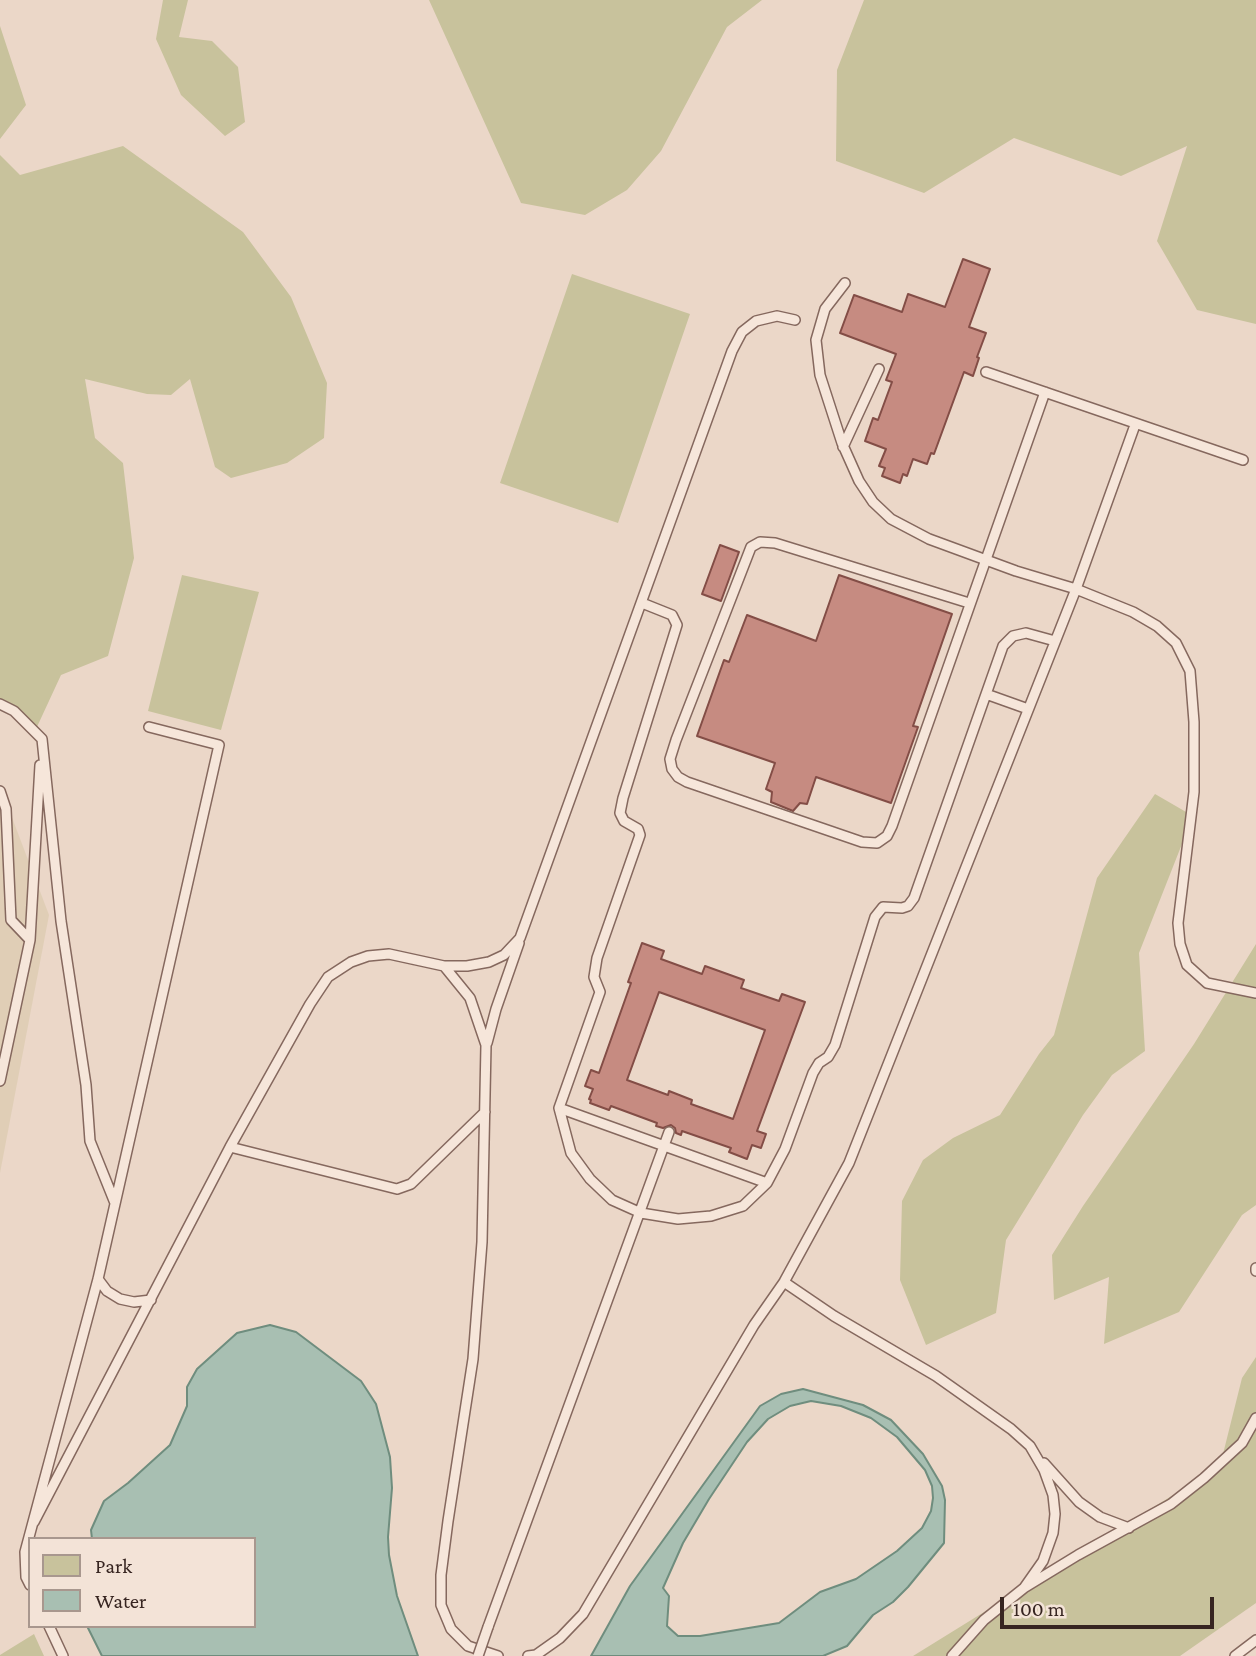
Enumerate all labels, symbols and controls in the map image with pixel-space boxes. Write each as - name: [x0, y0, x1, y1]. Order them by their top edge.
- legend: [28, 1537, 256, 1628]
- text: Park: [95, 1554, 132, 1578]
- scale bar: [1004, 1582, 1218, 1626]
- text: Water: [95, 1589, 147, 1613]
- text: 100 m: [1013, 1597, 1065, 1621]

